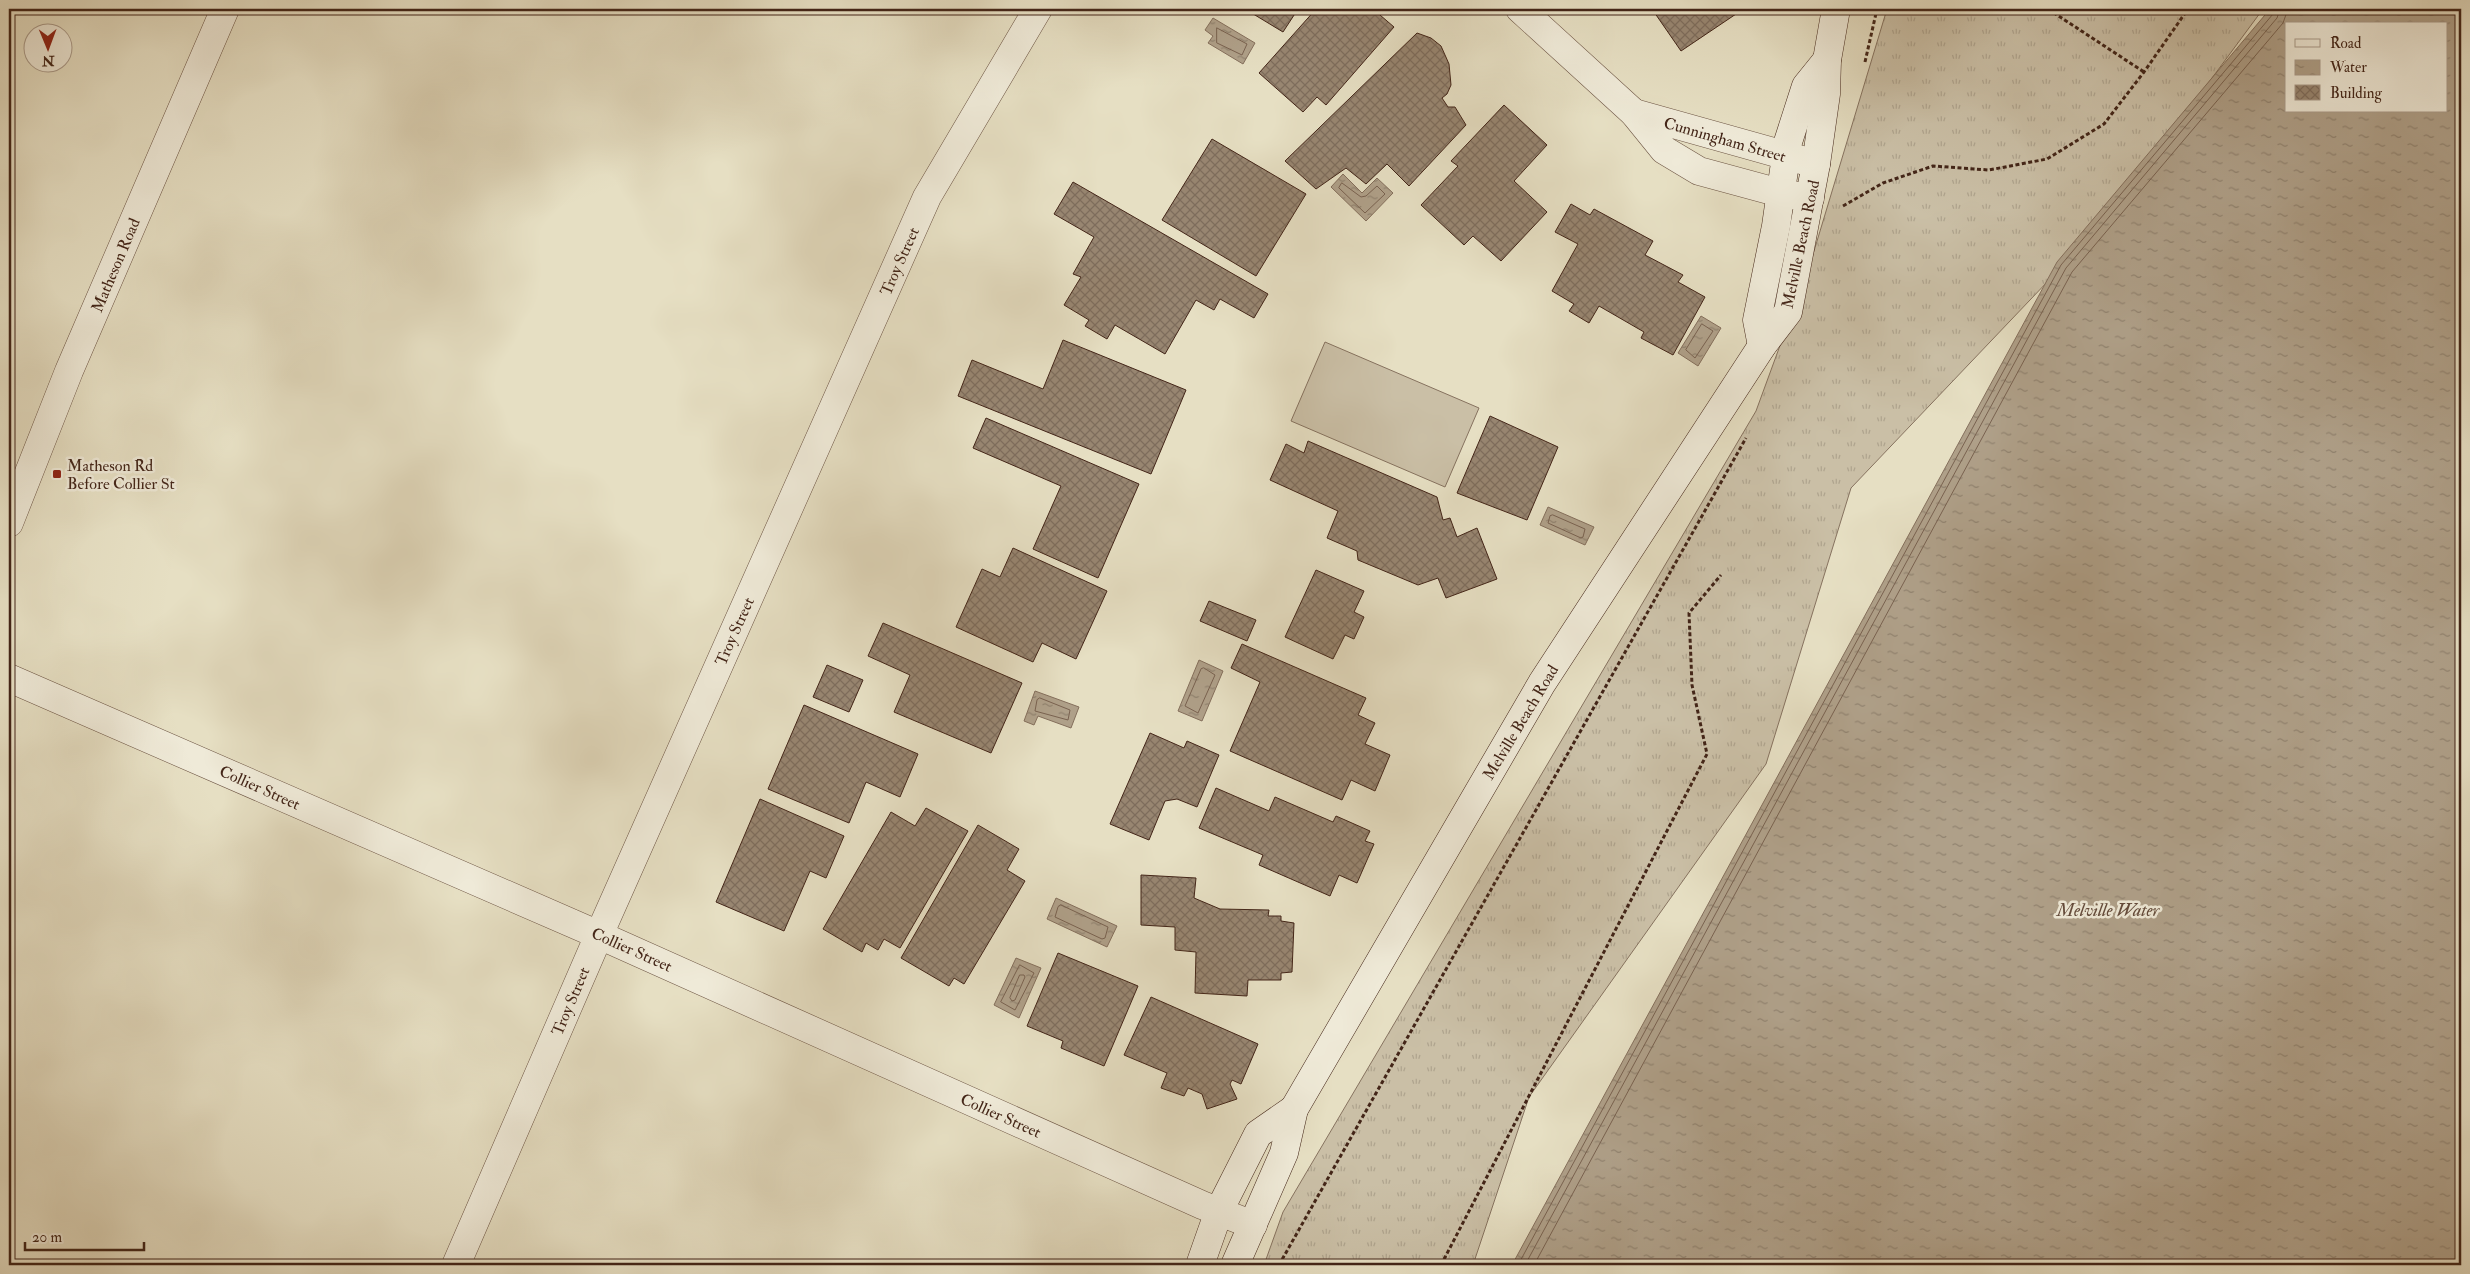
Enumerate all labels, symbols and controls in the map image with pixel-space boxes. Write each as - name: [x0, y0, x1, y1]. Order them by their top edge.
- north arrow: [22, 22, 72, 72]
- legend: [2285, 22, 2448, 112]
- text: Road: [2330, 34, 2362, 53]
- text: N: [41, 52, 56, 69]
- text: Water: [2329, 58, 2367, 77]
- text: Building: [2330, 84, 2382, 103]
- street label: Cunningham Street: [1661, 113, 1788, 167]
- street label: Melville Beach Road: [1778, 178, 1824, 310]
- street label: Matheson Road: [87, 215, 145, 316]
- street label: Troy Street: [876, 224, 924, 299]
- place label: Matheson Rd Before Collier St: [67, 456, 175, 494]
- marker: Matheson Rd Before Collier St: [51, 468, 63, 480]
- street label: Troy Street: [711, 594, 759, 669]
- street label: Melville Beach Road: [1479, 661, 1563, 784]
- street label: Collier Street: [216, 761, 303, 815]
- water label: Melville Water: [2056, 899, 2160, 922]
- street label: Collier Street: [588, 923, 675, 977]
- street label: Troy Street: [548, 964, 594, 1039]
- street label: Collier Street: [957, 1089, 1044, 1143]
- scale bar: [25, 1219, 144, 1251]
- text: 20 m: [32, 1228, 62, 1247]

